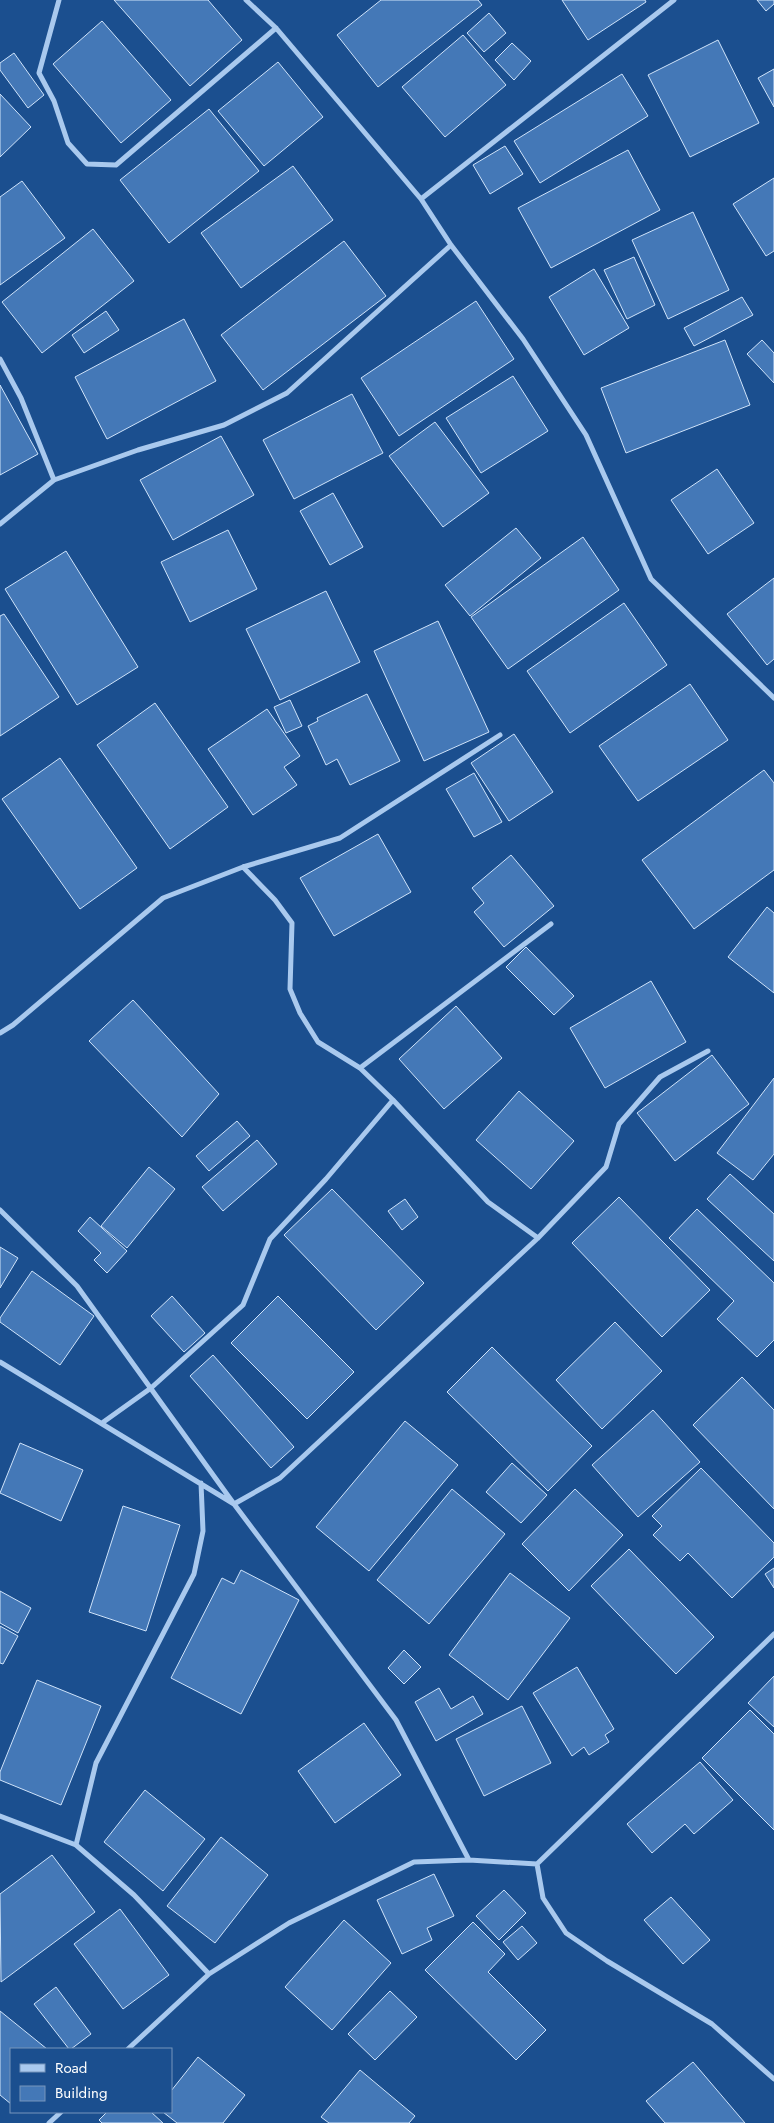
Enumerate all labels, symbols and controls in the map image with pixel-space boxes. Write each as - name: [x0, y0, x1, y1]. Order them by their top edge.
- legend: [10, 2048, 172, 2113]
- text: Road: [55, 2057, 87, 2079]
- text: Building: [55, 2082, 107, 2104]

